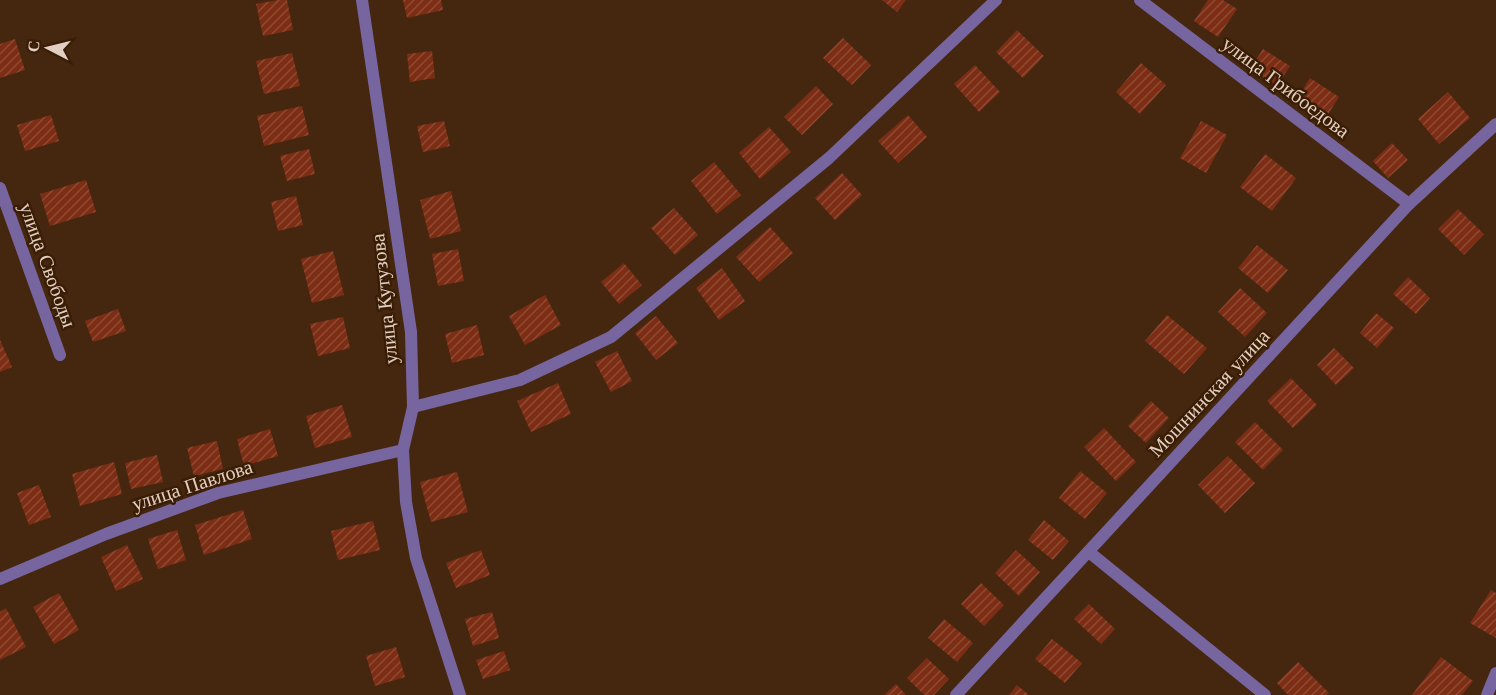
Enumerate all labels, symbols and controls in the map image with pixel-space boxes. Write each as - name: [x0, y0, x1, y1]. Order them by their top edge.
- north arrow: [18, 18, 78, 78]
- street label: улица Грибоедова: [1218, 31, 1355, 143]
- text: С: [22, 39, 44, 53]
- street label: улица Свободы: [14, 199, 82, 331]
- street label: улица Кутузова: [365, 232, 403, 366]
- street label: Мошнинская улица: [1144, 324, 1275, 462]
- street label: улица Павлова: [129, 454, 256, 516]

